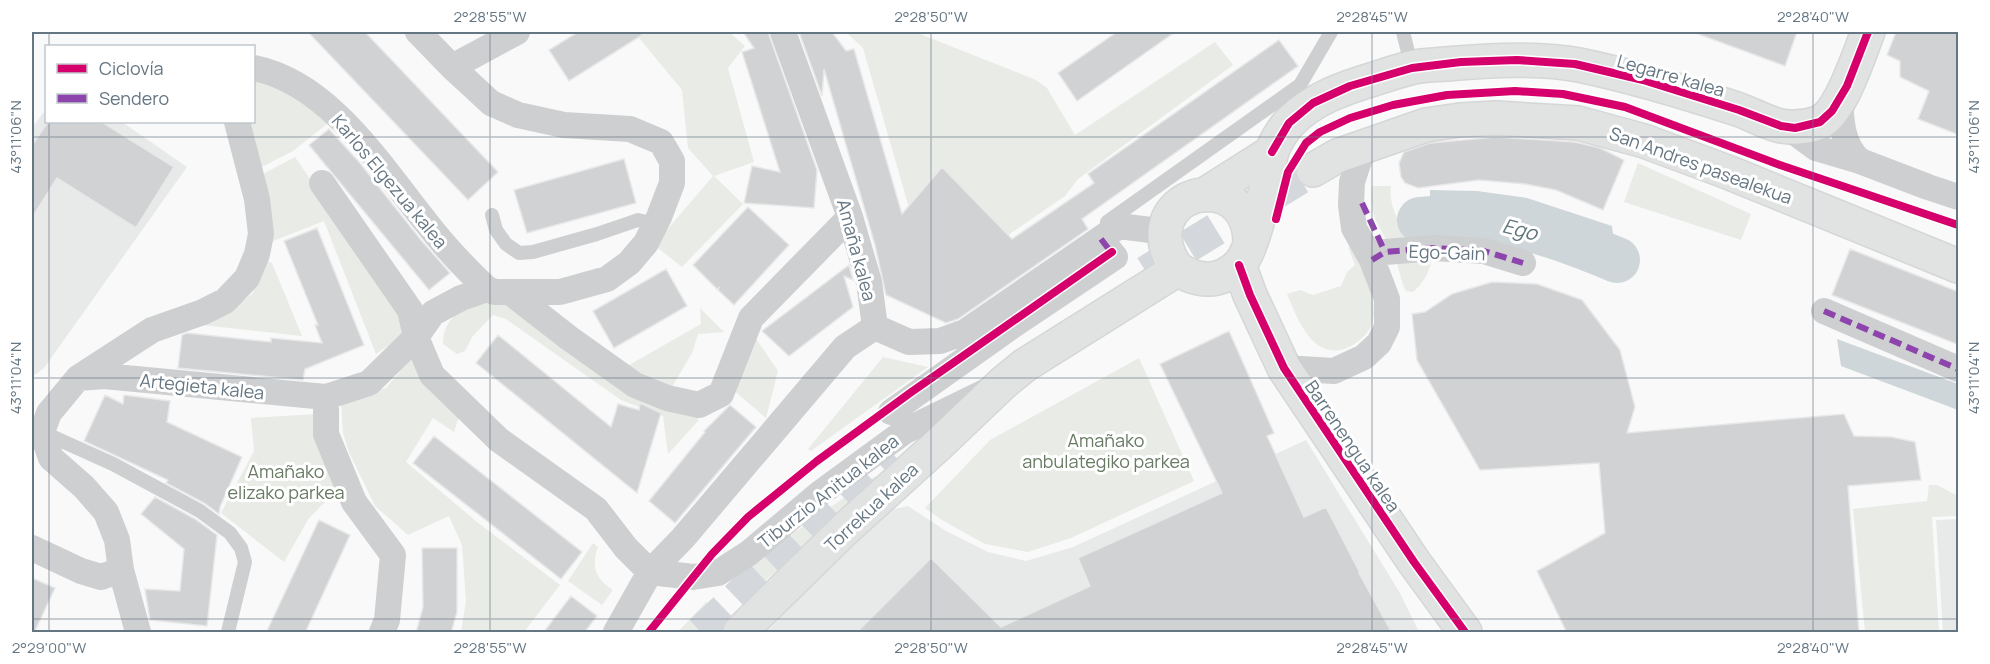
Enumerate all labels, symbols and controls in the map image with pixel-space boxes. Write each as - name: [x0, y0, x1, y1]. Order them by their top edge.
- text: 2°28'55"W: [454, 6, 527, 27]
- text: 2°28'50"W: [894, 6, 968, 27]
- text: 2°28'45"W: [1336, 6, 1408, 27]
- text: 2°28'40"W: [1777, 6, 1849, 27]
- legend: [45, 45, 255, 123]
- street label: Legarre kalea: [1614, 48, 1728, 102]
- text: Ciclovía: [99, 56, 164, 80]
- text: Sendero: [99, 86, 169, 110]
- text: 43°11'06"N: [5, 100, 26, 174]
- text: 43°11'06"N: [1963, 100, 1984, 174]
- street label: Karlos Elgezua kalea: [327, 109, 453, 253]
- street label: San Andres pasealekua: [1606, 121, 1796, 209]
- street label: Amaña kalea: [832, 196, 882, 304]
- water label: Ego: [1500, 212, 1541, 247]
- street label: Ego-Gain: [1408, 239, 1486, 265]
- text: 43°11'04"N: [5, 342, 26, 414]
- text: 43°11'04"N: [1963, 342, 1984, 414]
- street label: Artegieta kalea: [139, 368, 265, 404]
- street label: Barrenengua kalea: [1300, 375, 1406, 517]
- park label: Amañako anbulategiko parkea: [1022, 428, 1190, 473]
- street label: Tiburzio Anitua kalea: [753, 429, 903, 553]
- street label: Torrekua kalea: [819, 457, 923, 557]
- park label: Amañako elizako parkea: [227, 459, 345, 504]
- text: 2°29'00"W: [12, 637, 86, 658]
- text: 2°28'55"W: [454, 637, 527, 658]
- text: 2°28'50"W: [894, 637, 968, 658]
- text: 2°28'45"W: [1336, 637, 1408, 658]
- text: 2°28'40"W: [1777, 637, 1849, 658]

